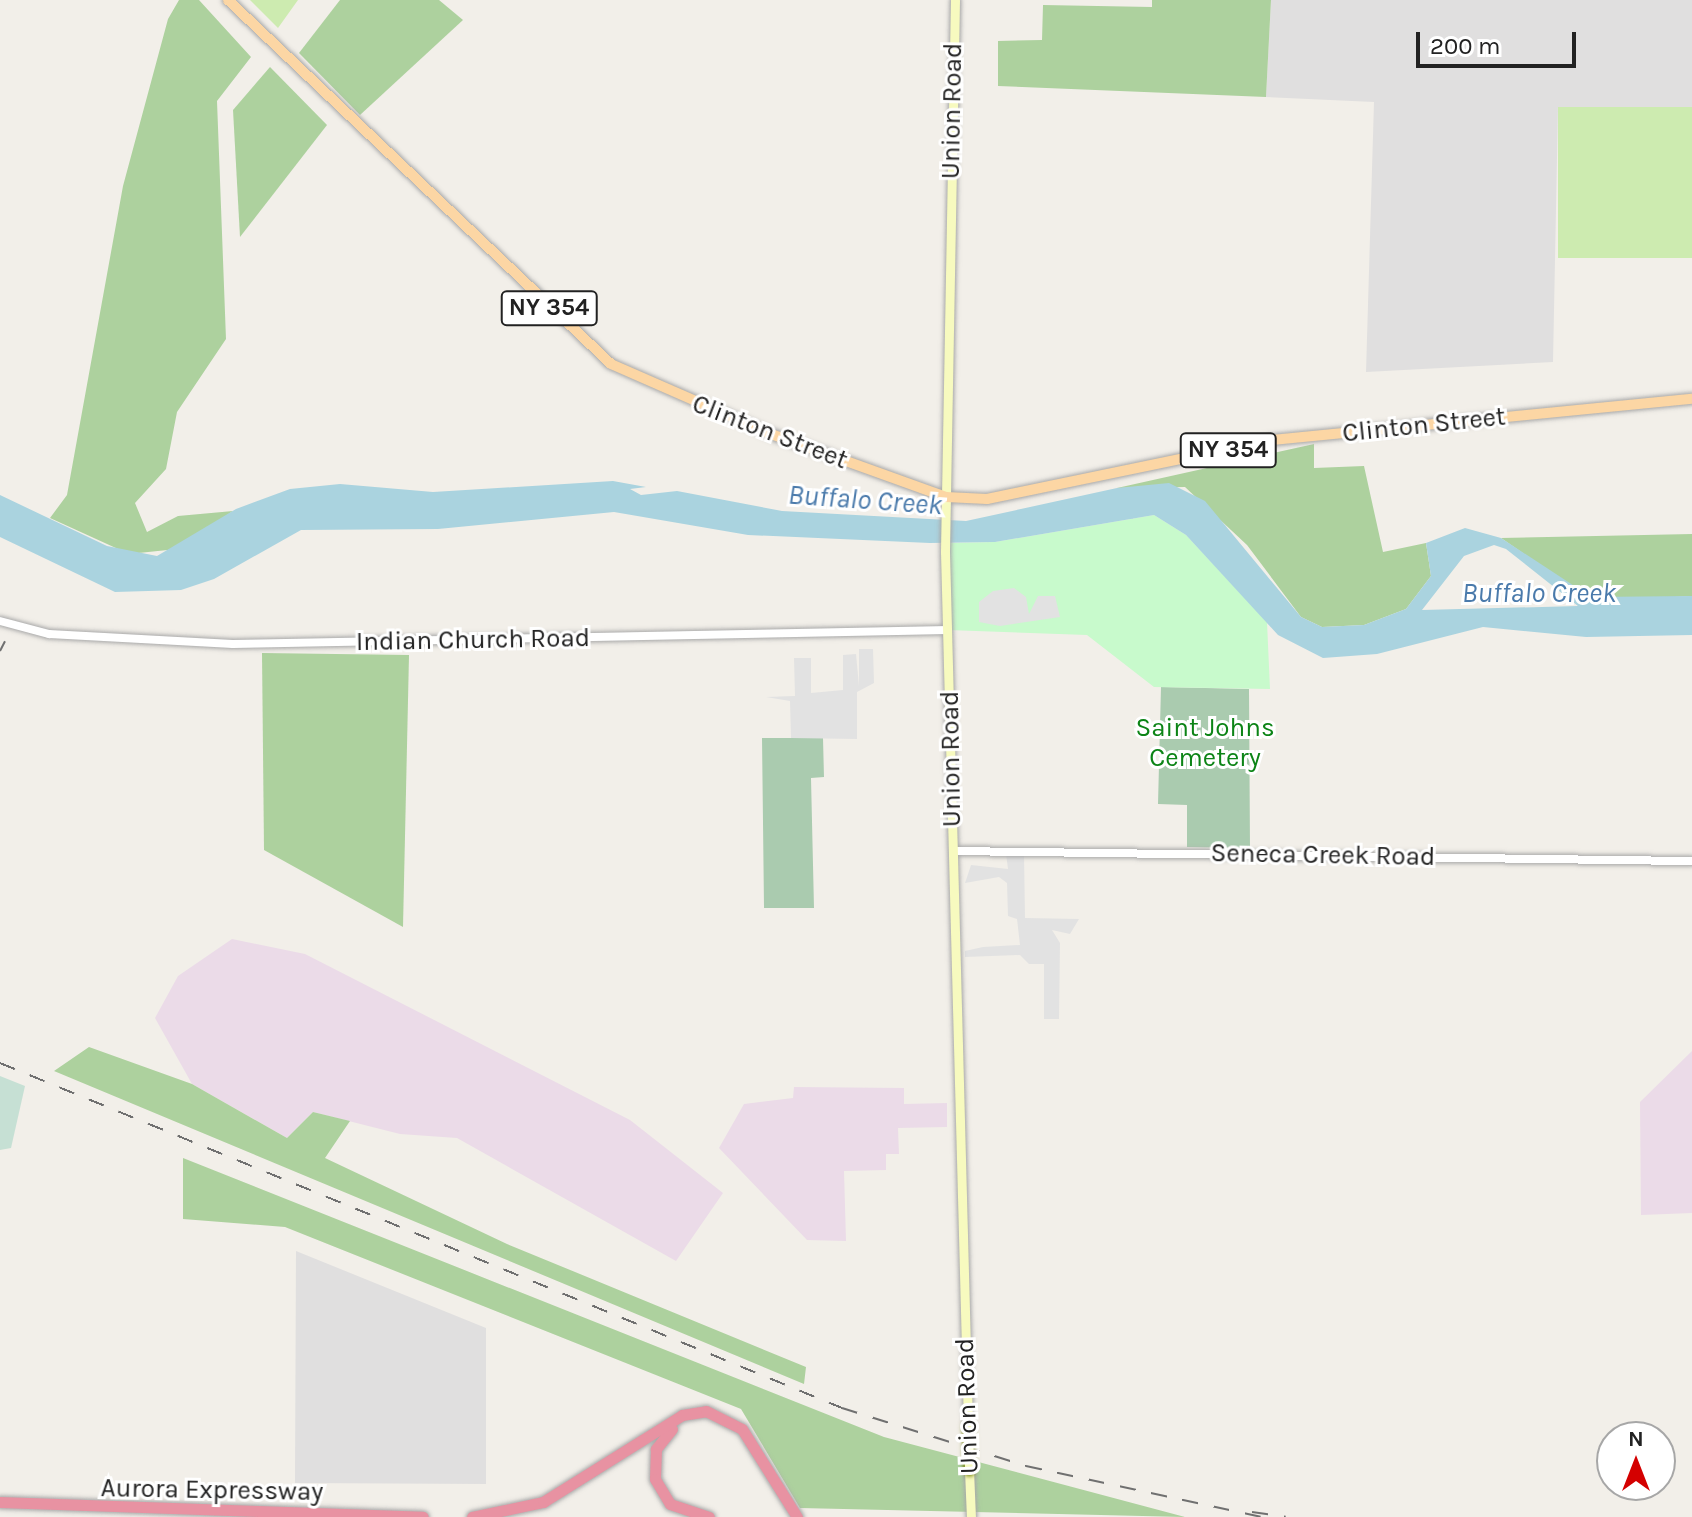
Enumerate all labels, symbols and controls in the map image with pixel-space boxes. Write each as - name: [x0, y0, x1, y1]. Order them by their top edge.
- scale bar: [1420, 16, 1580, 66]
- text: 200 m: [1430, 32, 1501, 60]
- street label: Union Road: [935, 43, 969, 179]
- road number: NY 354: [499, 288, 599, 328]
- street label: Clinton Street: [688, 388, 852, 476]
- street label: Clinton Street: [1341, 401, 1507, 449]
- road number: NY 354: [1178, 430, 1278, 470]
- water label: Buffalo Creek: [787, 478, 943, 522]
- water label: Buffalo Creek: [1462, 576, 1616, 610]
- street label: Indian Church Road: [356, 622, 590, 658]
- street label: Union Road: [934, 691, 968, 827]
- park label: Saint Johns Cemetery: [1135, 712, 1275, 774]
- street label: Seneca Creek Road: [1210, 837, 1436, 873]
- street label: Union Road: [949, 1337, 985, 1475]
- north arrow: [1596, 1421, 1676, 1501]
- text: N: [1628, 1426, 1644, 1452]
- street label: Aurora Expressway: [100, 1472, 324, 1508]

